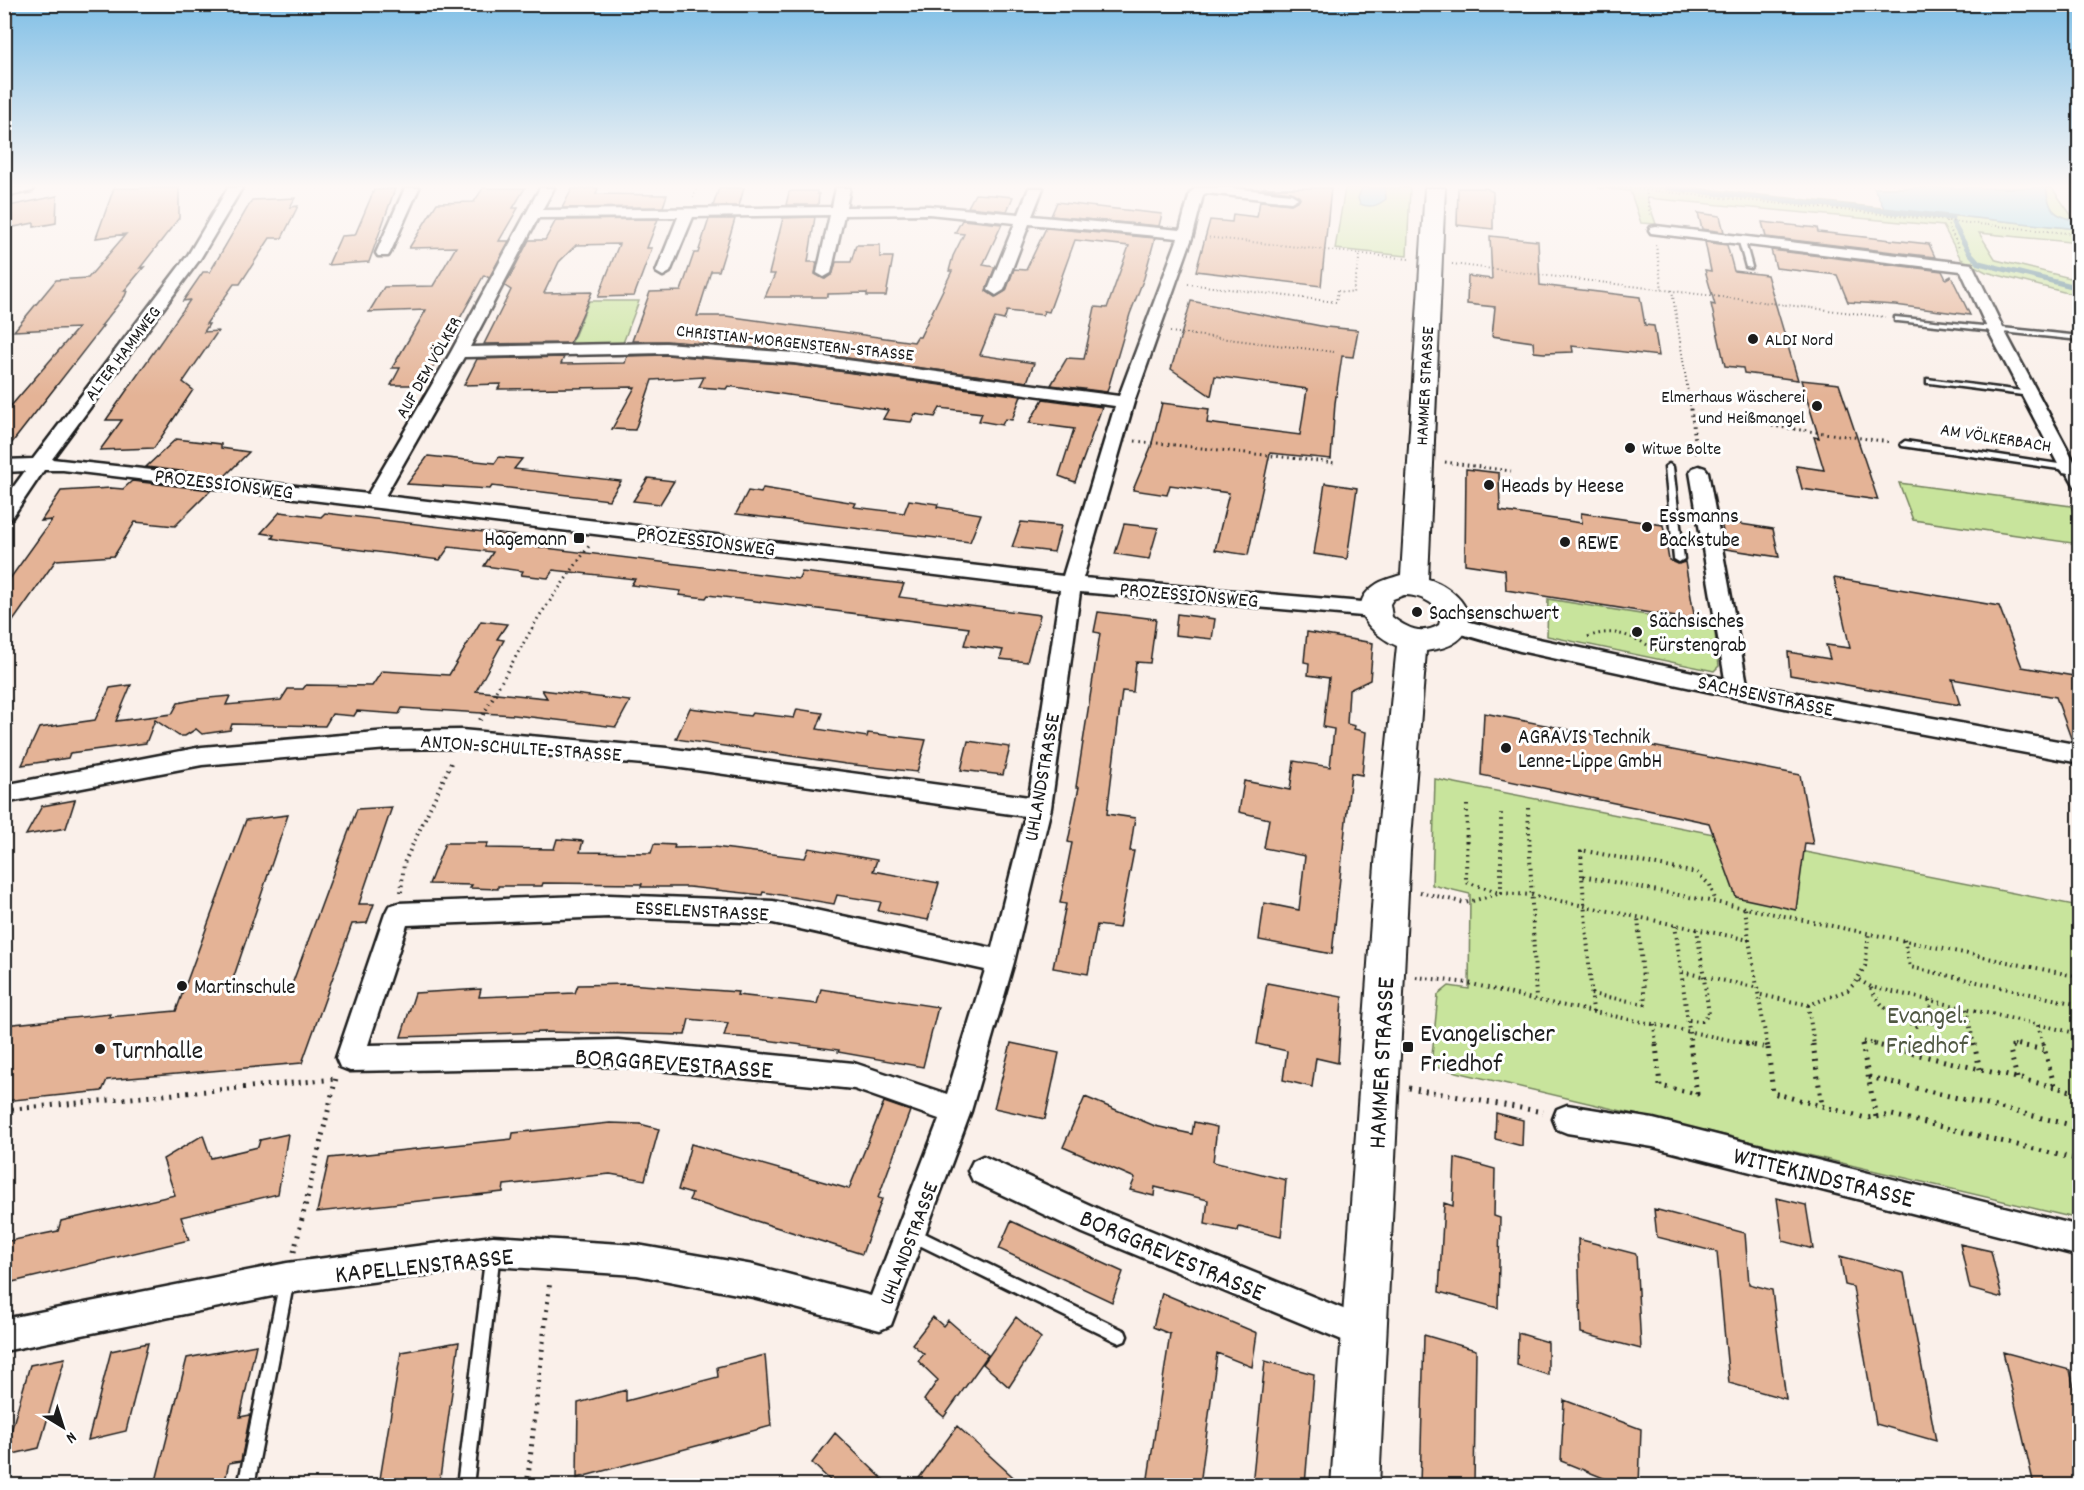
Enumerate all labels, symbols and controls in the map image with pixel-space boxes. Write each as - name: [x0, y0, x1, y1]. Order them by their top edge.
- street label: ALTER HAMMWEG: [80, 302, 168, 407]
- street label: AUF DEM VÖLKER: [391, 313, 469, 424]
- street label: CHRISTIAN-MORGENSTERN-STRASSE: [675, 320, 915, 369]
- street label: HAMMER STRASSE: [1411, 326, 1442, 446]
- place label: ALDI Nord: [1765, 329, 1833, 354]
- marker: ALDI Nord: [1746, 332, 1760, 346]
- place label: Elmerhaus Wäscherei und Heißmangel: [1661, 386, 1806, 432]
- marker: Elmerhaus Wäscherei und Heißmangel: [1810, 399, 1824, 413]
- street label: AM VÖLKERBACH: [1938, 418, 2053, 461]
- place label: Witwe Bolte: [1642, 438, 1721, 463]
- marker: Witwe Bolte: [1623, 441, 1637, 455]
- street label: PROZESSIONSWEG: [153, 463, 295, 509]
- place label: Heads by Heese: [1501, 473, 1624, 503]
- marker: Heads by Heese: [1482, 478, 1496, 492]
- place label: Essmanns Backstube: [1659, 503, 1740, 557]
- street label: PROZESSIONSWEG: [635, 520, 777, 566]
- marker: Essmanns Backstube: [1640, 520, 1654, 534]
- place label: Hagemann: [484, 526, 567, 556]
- place label: REWE: [1577, 530, 1619, 560]
- marker: Hagemann: [572, 531, 586, 545]
- marker: REWE: [1558, 535, 1572, 549]
- street label: PROZESSIONSWEG: [1118, 576, 1260, 618]
- place label: Sachsenschwert: [1429, 600, 1559, 630]
- marker: Sachsenschwert: [1410, 605, 1424, 619]
- place label: Sächsisches Fürstengrab: [1649, 608, 1747, 662]
- marker: Sächsisches Fürstengrab: [1630, 625, 1644, 639]
- street label: SACHSENSTRASSE: [1695, 669, 1837, 727]
- street label: UHLANDSTRASSE: [1018, 711, 1070, 844]
- place label: AGRAVIS Technik Lenne-Lippe GmbH: [1518, 724, 1662, 778]
- street label: ANTON-SCHULTE-STRASSE: [419, 728, 623, 772]
- marker: AGRAVIS Technik Lenne-Lippe GmbH: [1499, 741, 1513, 755]
- street label: ESSELENSTRASSE: [634, 895, 770, 931]
- place label: Martinschule: [194, 974, 295, 1004]
- street label: HAMMER STRASSE: [1361, 976, 1406, 1150]
- marker: Martinschule: [175, 979, 189, 993]
- park label: Evangel. Friedhof: [1886, 999, 1969, 1066]
- place label: Evangelischer Friedhof: [1420, 1017, 1555, 1084]
- place label: Turnhalle: [112, 1034, 203, 1071]
- street label: BORGGREVESTRASSE: [574, 1040, 774, 1091]
- marker: Evangelischer Friedhof: [1401, 1040, 1415, 1054]
- marker: Turnhalle: [93, 1042, 107, 1056]
- street label: WITTEKINDSTRASSE: [1729, 1139, 1918, 1220]
- street label: UHLANDSTRASSE: [874, 1178, 948, 1310]
- street label: BORGGREVESTRASSE: [1073, 1201, 1270, 1313]
- street label: KAPELLENSTRASSE: [333, 1240, 516, 1295]
- north arrow: [33, 1397, 93, 1457]
- text: N: [60, 1425, 81, 1448]

